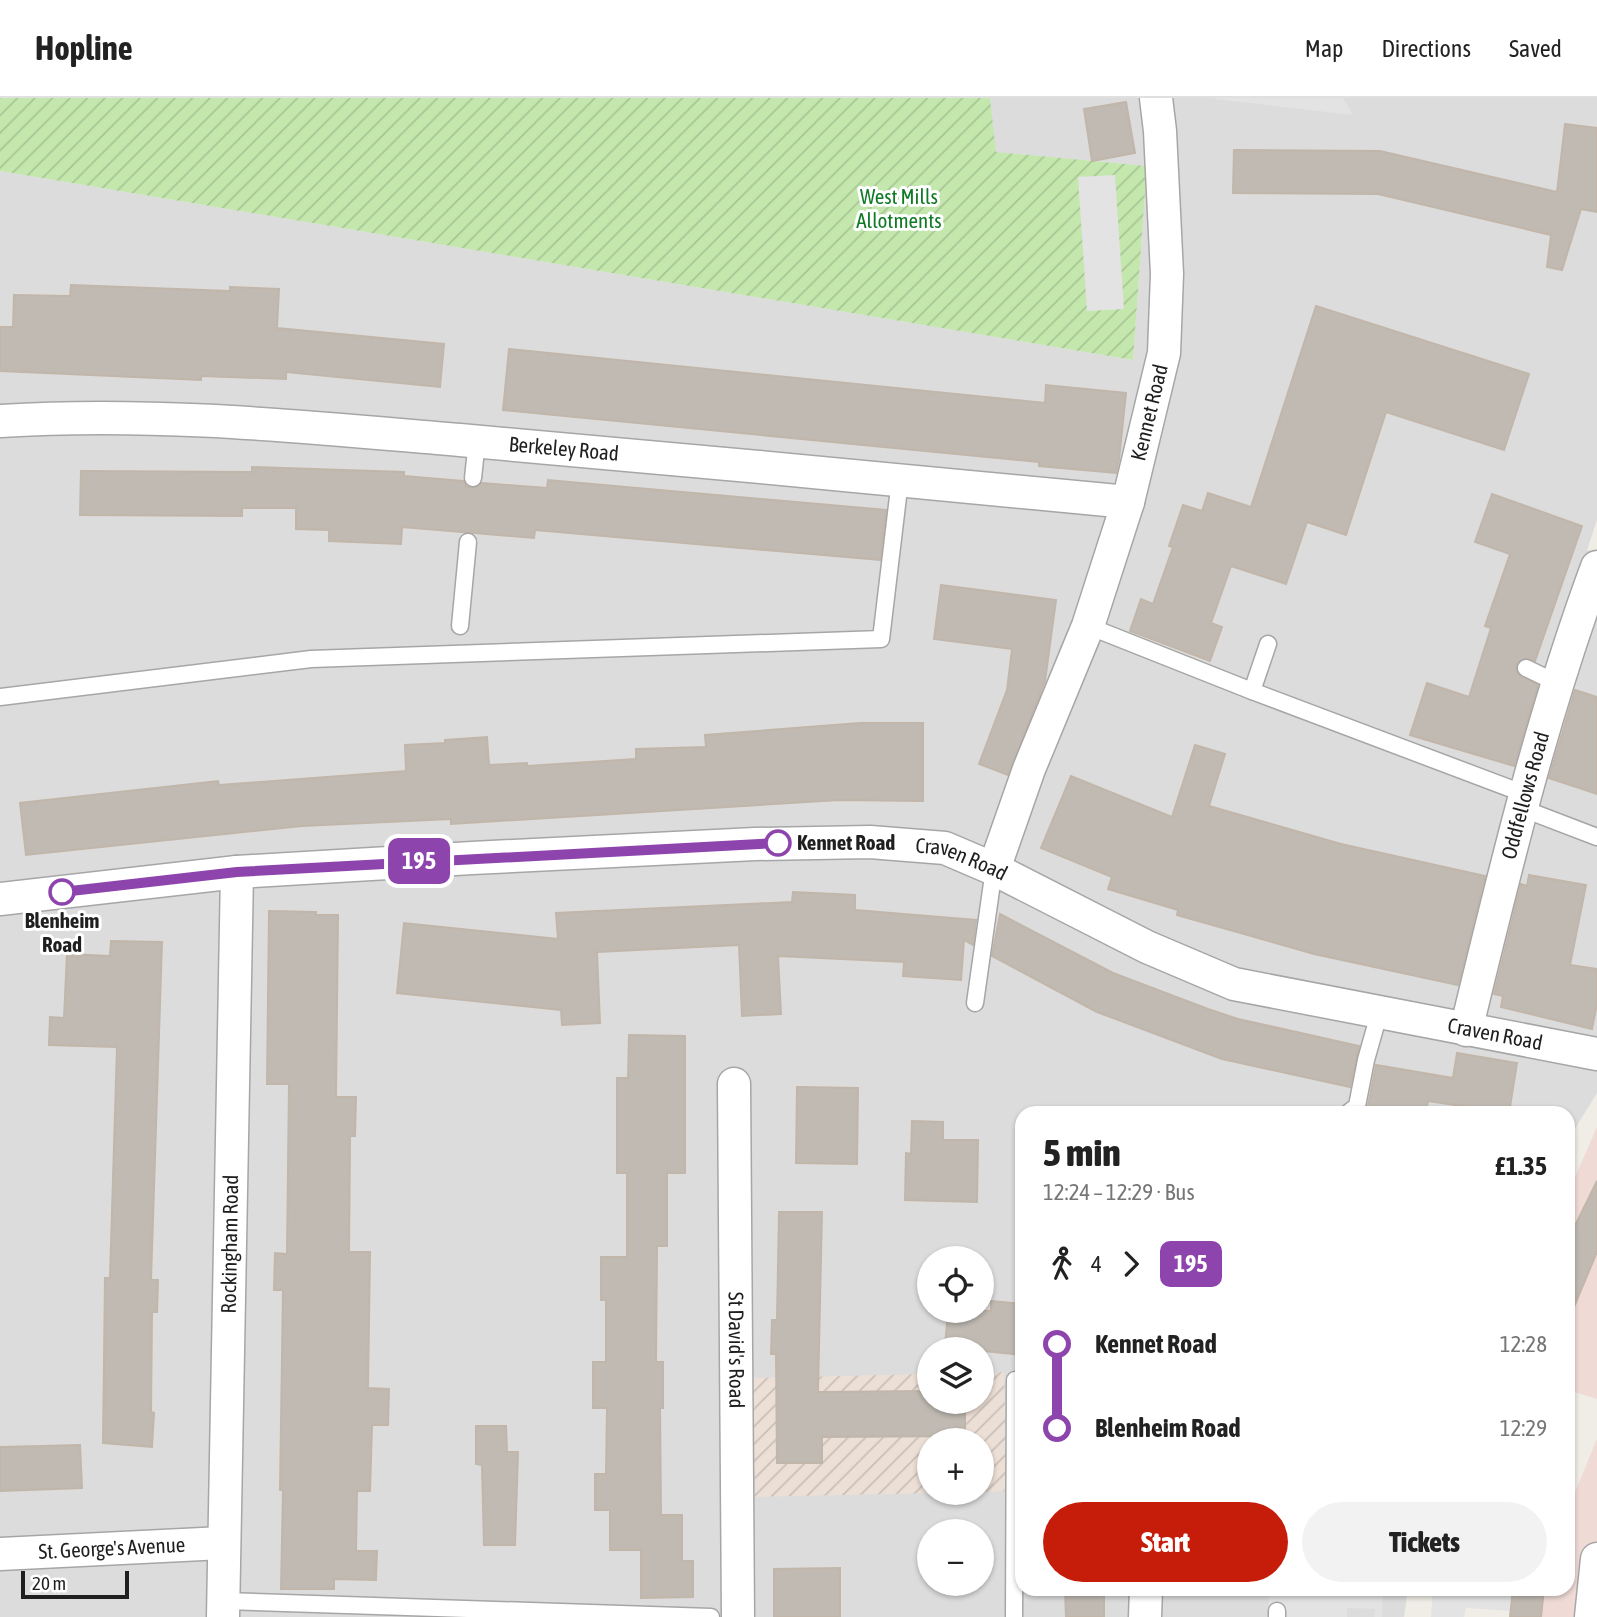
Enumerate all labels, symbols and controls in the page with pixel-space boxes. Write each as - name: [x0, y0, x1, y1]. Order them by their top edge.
- text: Hopline: [35, 29, 133, 67]
- text: Map: [1305, 35, 1343, 62]
- text: Directions: [1381, 35, 1471, 62]
- text: Saved: [1509, 35, 1562, 62]
- park label: West Mills Allotments: [856, 184, 942, 232]
- street label: Kennet Road: [1125, 362, 1172, 463]
- street label: Berkeley Road: [508, 431, 620, 465]
- street label: Oddfellows Road: [1496, 729, 1553, 861]
- marker: Kennet Road: [765, 830, 791, 856]
- place label: Kennet Road: [797, 830, 895, 854]
- street label: Craven Road: [915, 833, 1012, 885]
- line badge: 195: [379, 838, 459, 884]
- text: 195: [402, 847, 436, 874]
- marker: Blenheim Road: [49, 879, 75, 905]
- place label: Blenheim Road: [25, 908, 99, 956]
- street label: Craven Road: [1446, 1012, 1545, 1054]
- text: 5 min: [1043, 1131, 1121, 1174]
- text: £1.35: [1495, 1151, 1547, 1181]
- street label: Rockingham Road: [216, 1174, 242, 1314]
- text: 12:24 – 12:29 · Bus: [1043, 1179, 1195, 1205]
- icon: walk: [1043, 1245, 1081, 1283]
- icon: forward: [1112, 1245, 1150, 1283]
- map controls: [917, 1246, 994, 1596]
- button: locate: [917, 1246, 994, 1323]
- text: 195: [1174, 1250, 1208, 1277]
- text: 4: [1091, 1251, 1102, 1277]
- street label: St David's Road: [725, 1292, 749, 1408]
- text: Kennet Road: [1095, 1329, 1217, 1359]
- text: 12:28: [1500, 1331, 1547, 1357]
- button: layers: [917, 1337, 994, 1414]
- text: Blenheim Road: [1095, 1413, 1241, 1443]
- text: 12:29: [1500, 1415, 1547, 1441]
- button: +: [917, 1428, 994, 1505]
- button: Start: [1043, 1502, 1288, 1582]
- button: Tickets: [1302, 1502, 1547, 1582]
- button: −: [917, 1519, 994, 1596]
- street label: St. George's Avenue: [38, 1532, 186, 1563]
- scale bar: [21, 1568, 130, 1600]
- text: 20 m: [32, 1572, 66, 1594]

